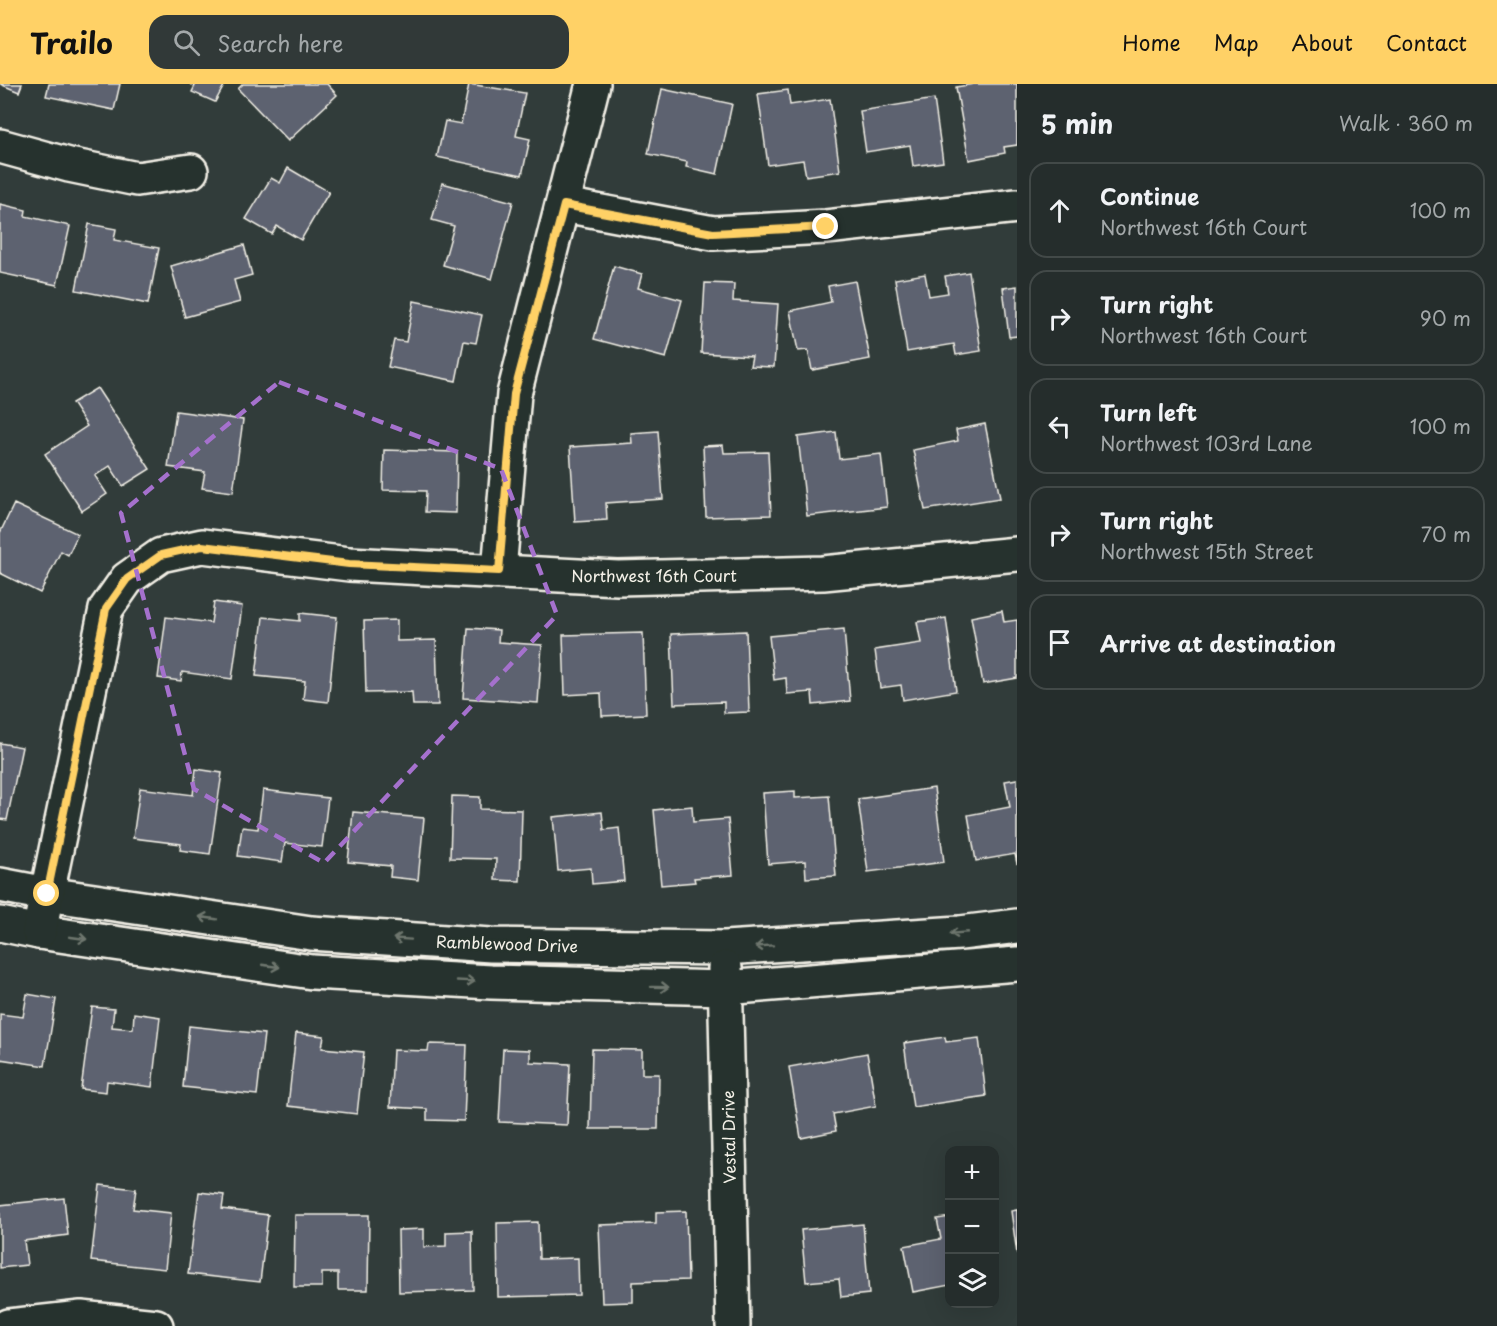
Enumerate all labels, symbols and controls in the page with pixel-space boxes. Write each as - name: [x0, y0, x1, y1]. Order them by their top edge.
- search box: [149, 15, 569, 69]
- text: Trailo: [30, 21, 113, 64]
- icon: search: [170, 26, 203, 59]
- text: Search here: [218, 26, 343, 59]
- text: Home: [1122, 26, 1181, 58]
- text: Map: [1214, 26, 1259, 58]
- text: About: [1292, 26, 1353, 58]
- text: Contact: [1386, 26, 1467, 58]
- text: 5 min: [1041, 104, 1113, 143]
- text: Walk · 360 m: [1339, 108, 1473, 138]
- text: Continue: [1100, 179, 1199, 212]
- icon: ahead: [1043, 194, 1076, 227]
- text: 100 m: [1410, 195, 1471, 225]
- text: Northwest 16th Court: [1100, 212, 1307, 242]
- route end: [812, 213, 838, 239]
- text: Turn right: [1100, 287, 1213, 320]
- icon: right: [1043, 302, 1076, 335]
- text: 90 m: [1420, 303, 1471, 333]
- text: Northwest 16th Court: [1100, 320, 1307, 350]
- text: Turn left: [1100, 395, 1197, 428]
- icon: left: [1043, 410, 1076, 443]
- text: 100 m: [1410, 411, 1471, 441]
- text: Northwest 103rd Lane: [1100, 428, 1313, 458]
- text: Turn right: [1100, 503, 1213, 536]
- icon: right: [1043, 518, 1076, 551]
- text: 70 m: [1421, 519, 1471, 549]
- text: Northwest 15th Street: [1100, 536, 1313, 566]
- street label: Northwest 16th Court: [571, 563, 737, 587]
- icon: arrive: [1043, 626, 1076, 659]
- text: Arrive at destination: [1100, 626, 1336, 659]
- route start: [33, 880, 59, 906]
- one-way arrow: [199, 912, 218, 923]
- one-way arrow: [949, 928, 969, 939]
- street label: Ramblewood Drive: [436, 929, 578, 957]
- one-way arrow: [68, 932, 88, 943]
- one-way arrow: [392, 933, 412, 944]
- one-way arrow: [755, 940, 775, 951]
- one-way arrow: [261, 960, 281, 971]
- one-way arrow: [455, 976, 475, 987]
- one-way arrow: [650, 981, 670, 992]
- street label: Vestal Drive: [715, 1090, 741, 1184]
- map controls: [945, 1146, 999, 1308]
- button: +: [945, 1146, 999, 1200]
- button: −: [945, 1200, 999, 1254]
- button: layers: [945, 1254, 999, 1308]

